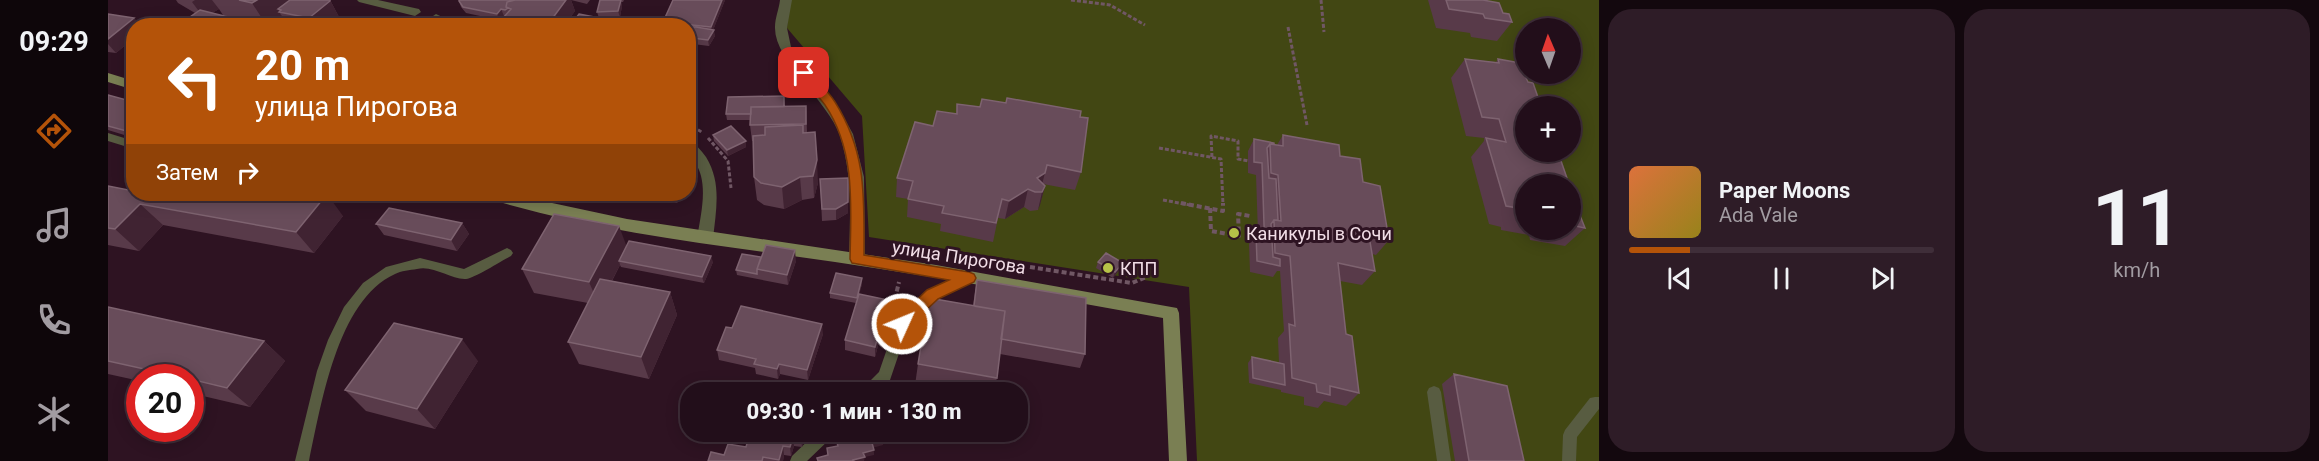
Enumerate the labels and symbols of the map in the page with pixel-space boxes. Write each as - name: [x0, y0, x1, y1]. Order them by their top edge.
- north arrow: [1515, 18, 1581, 84]
- pin: [778, 47, 829, 98]
- place label: Каникулы в Сочи: [1246, 223, 1392, 244]
- marker: Каникулы в Сочи: [1227, 226, 1241, 240]
- street label: улица Пирогова: [891, 236, 1027, 278]
- place label: КПП: [1120, 258, 1157, 279]
- marker: КПП: [1101, 261, 1115, 275]
- position arrow: [870, 292, 934, 356]
- speed limit sign: 20: [126, 364, 204, 442]

